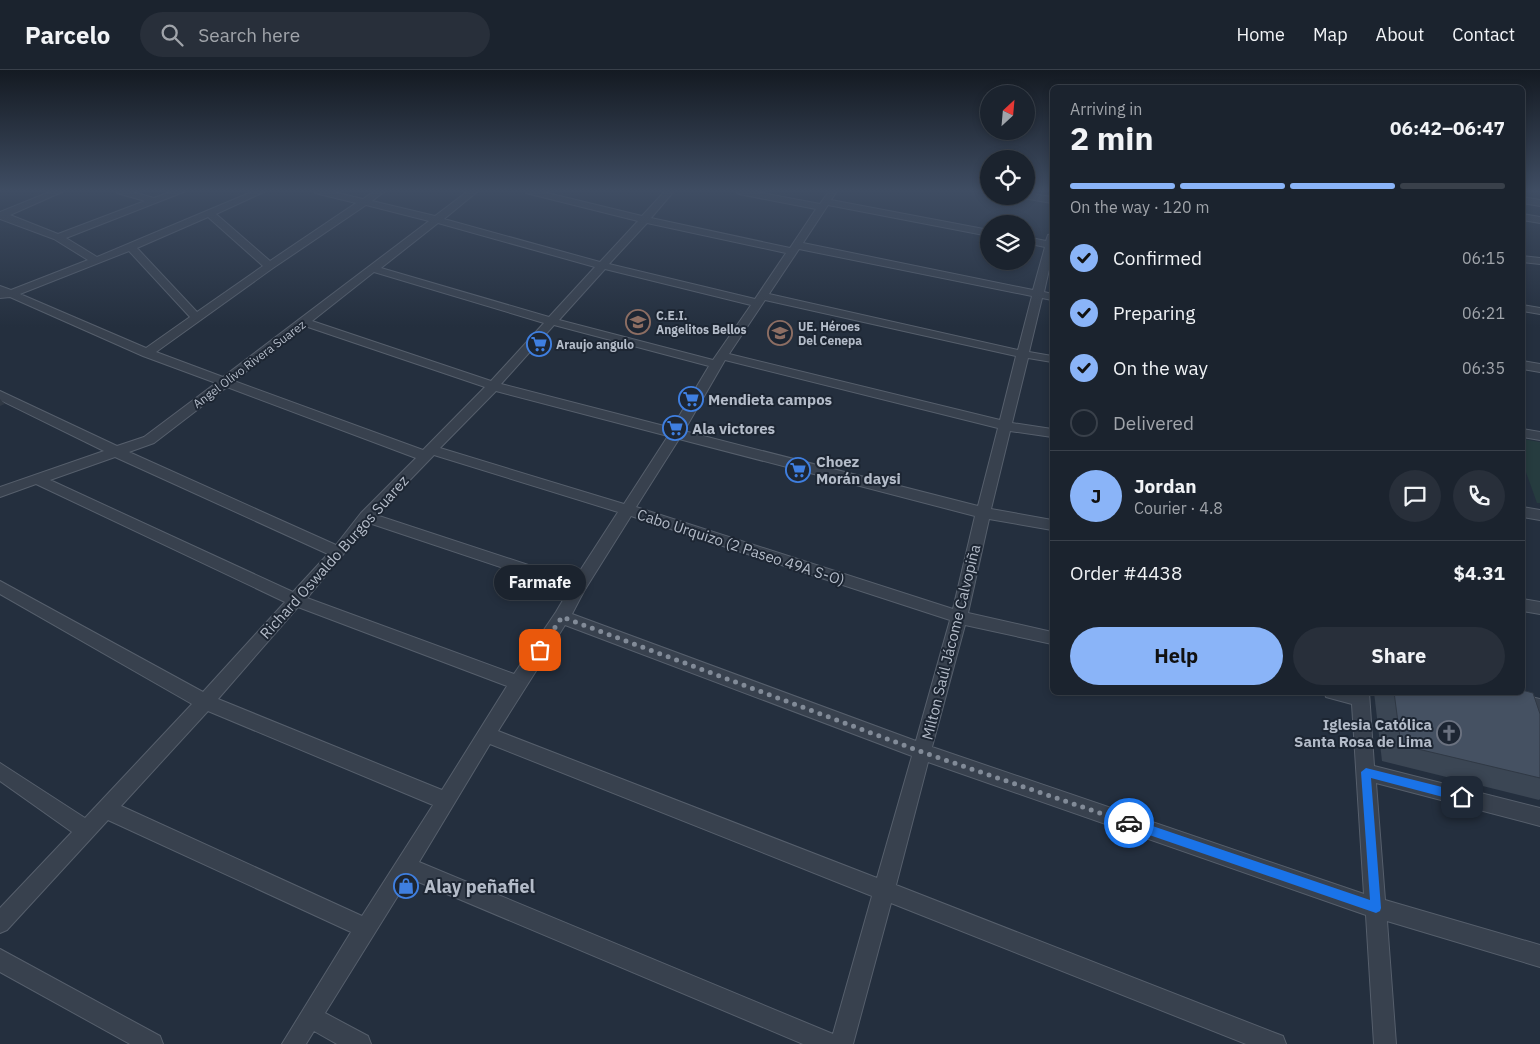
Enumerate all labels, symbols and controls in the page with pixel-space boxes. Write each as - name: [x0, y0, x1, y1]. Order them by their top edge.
- search box: [140, 12, 490, 57]
- text: Parcelo: [25, 19, 110, 51]
- icon: search: [158, 21, 186, 49]
- text: Search here: [198, 23, 300, 47]
- text: Home: [1237, 23, 1285, 46]
- text: Map: [1313, 23, 1348, 46]
- text: About: [1376, 23, 1424, 46]
- text: Contact: [1452, 23, 1515, 46]
- north arrow: [980, 85, 1035, 140]
- map controls: [980, 85, 1035, 270]
- text: Arriving in: [1070, 99, 1142, 119]
- text: 06:42–06:47: [1390, 116, 1505, 140]
- text: 2 min: [1070, 117, 1154, 159]
- button: locate: [980, 150, 1035, 205]
- text: On the way · 120 m: [1070, 197, 1209, 217]
- button: layers: [980, 215, 1035, 270]
- icon: check: [1070, 244, 1098, 272]
- text: Confirmed: [1113, 246, 1202, 270]
- text: 06:15: [1462, 248, 1505, 268]
- icon: check: [1070, 299, 1098, 327]
- text: Preparing: [1113, 301, 1195, 325]
- text: 06:21: [1462, 303, 1505, 323]
- place label: C.E.I. Angelitos Bellos: [656, 308, 747, 337]
- school or university icon: C.E.I. Angelitos Bellos: [625, 309, 651, 335]
- street label: Angel Olivo Rivera Suarez: [190, 317, 309, 411]
- place label: UE. Héroes Del Cenepa: [798, 319, 862, 348]
- school or university icon: UE. Héroes Del Cenepa: [767, 320, 793, 346]
- supermarket icon: Araujo angulo: [526, 331, 552, 357]
- place label: Araujo angulo: [556, 337, 634, 352]
- icon: check: [1070, 354, 1098, 382]
- text: On the way: [1113, 356, 1208, 380]
- text: 06:35: [1462, 358, 1505, 378]
- supermarket icon: Mendieta campos: [678, 386, 704, 412]
- place label: Mendieta campos: [708, 390, 833, 409]
- text: Delivered: [1113, 411, 1194, 435]
- supermarket icon: Ala victores: [662, 415, 688, 441]
- place label: Ala victores: [692, 419, 776, 438]
- place label: Choez Morán daysi: [816, 452, 901, 488]
- supermarket icon: Choez Morán daysi: [785, 457, 811, 483]
- button: chat: [1389, 470, 1441, 522]
- button: phone: [1453, 470, 1505, 522]
- street label: Richard Oswaldo Burgos Suarez: [256, 471, 412, 643]
- text: Jordan: [1134, 474, 1197, 498]
- text: J: [1091, 484, 1101, 508]
- text: Courier · 4.8: [1134, 498, 1223, 518]
- street label: Cabo Urquizo (2 Paseo 49A S-O): [635, 504, 847, 590]
- street label: Milton Saúl Jácome Calvopiña: [917, 542, 985, 742]
- text: Order #4438: [1070, 561, 1182, 585]
- text: $4.31: [1453, 561, 1505, 585]
- callout: Farmafe: [494, 565, 586, 600]
- text: Farmafe: [509, 572, 571, 592]
- button: Help: [1070, 627, 1283, 685]
- button: Share: [1293, 627, 1505, 685]
- pin: [519, 629, 561, 671]
- icon: bag: [526, 636, 554, 664]
- place label: Iglesia Católica Santa Rosa de Lima: [1294, 715, 1432, 751]
- church icon: Iglesia Católica Santa Rosa de Lima: [1436, 720, 1462, 746]
- pin: [1441, 776, 1483, 818]
- icon: home: [1448, 783, 1476, 811]
- courier: [1104, 798, 1154, 848]
- icon: car: [1115, 809, 1143, 837]
- shop icon: Alay peñafiel: [393, 873, 419, 899]
- place label: Alay peñafiel: [424, 875, 536, 898]

